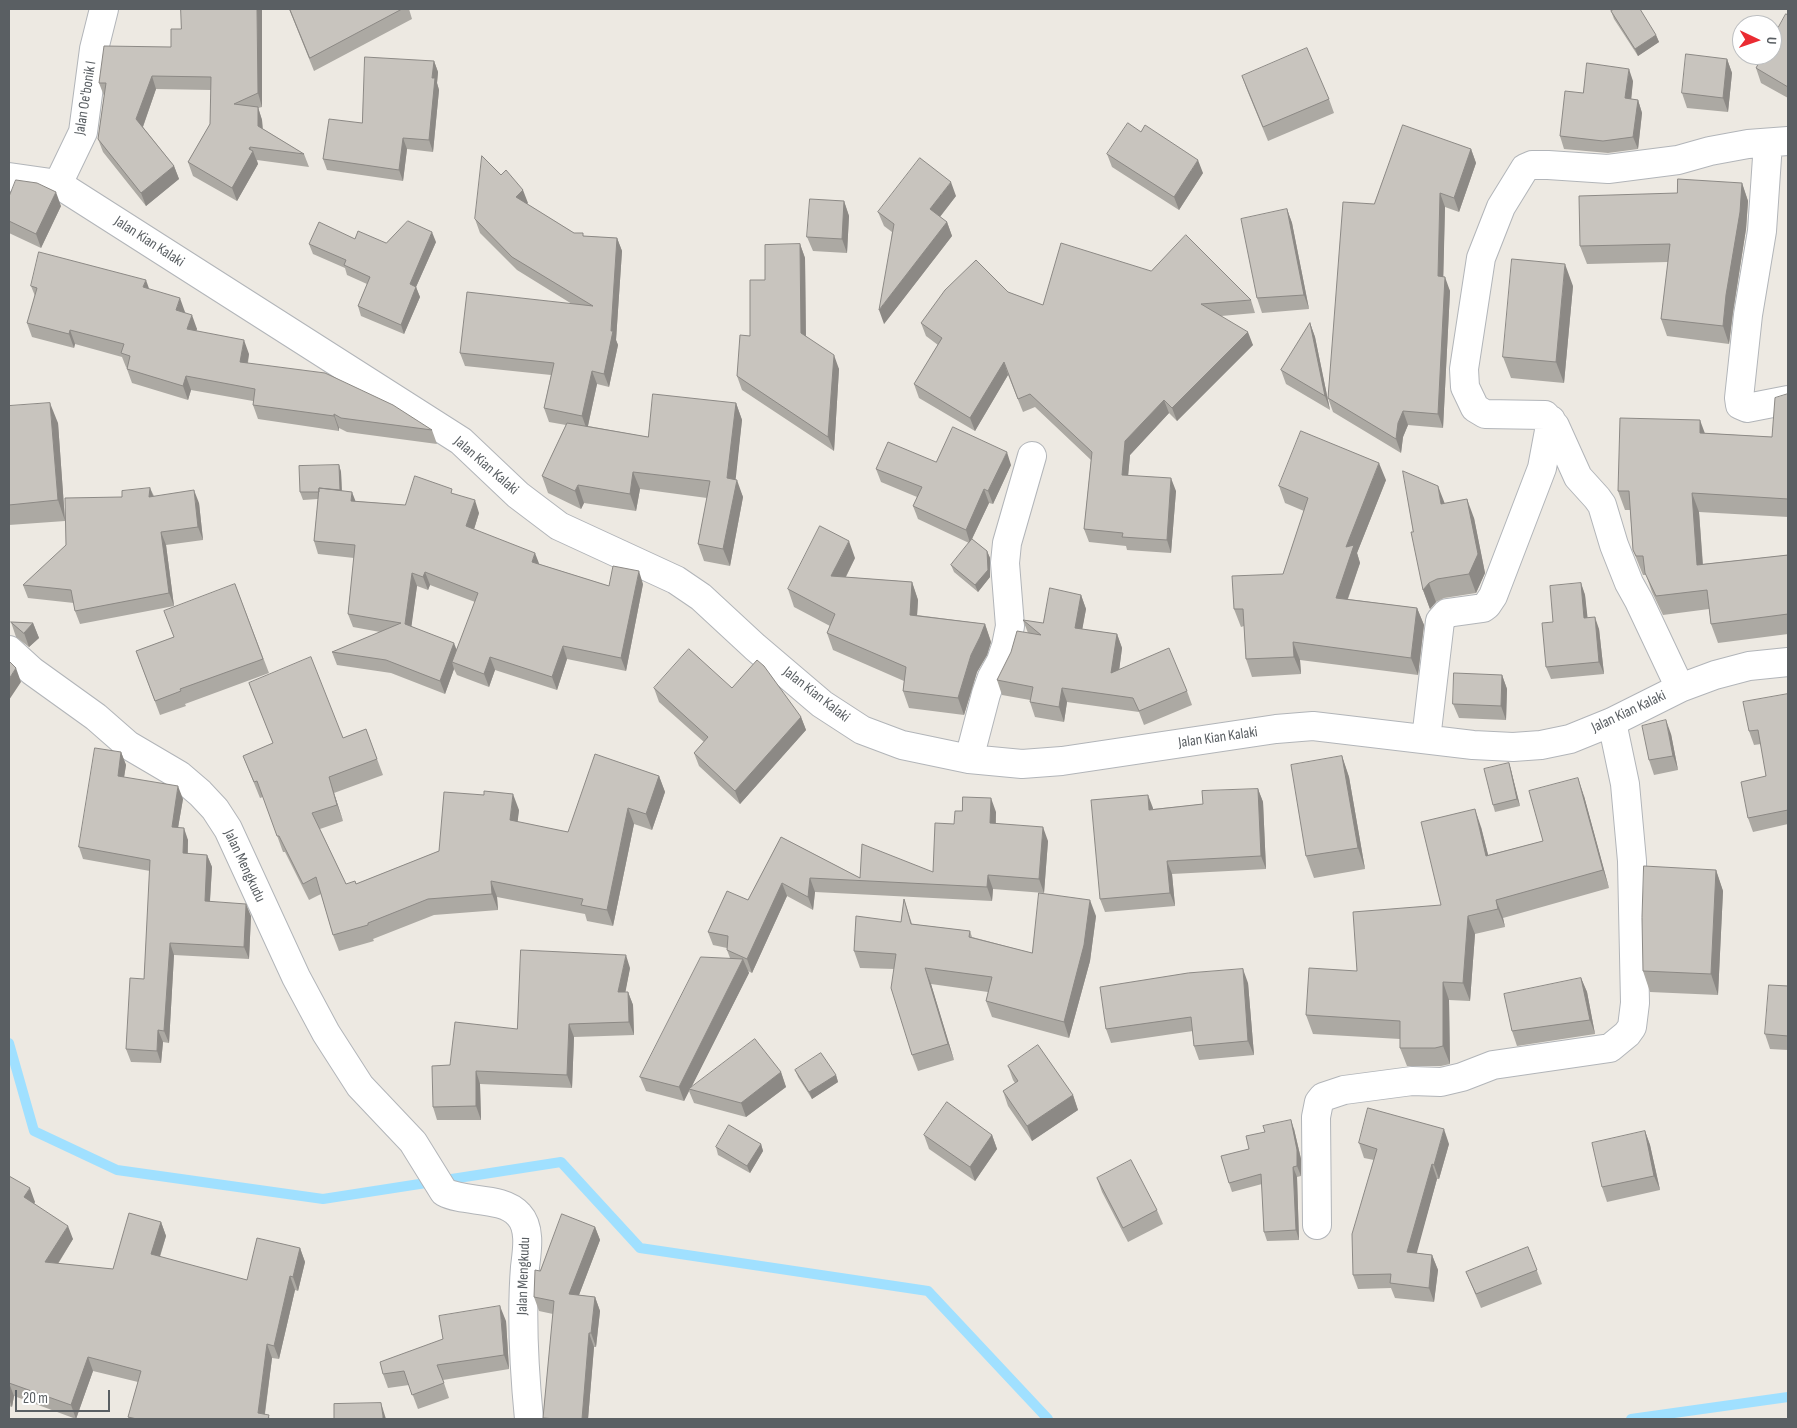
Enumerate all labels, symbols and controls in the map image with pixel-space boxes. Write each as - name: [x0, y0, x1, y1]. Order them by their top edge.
- north arrow: [1732, 15, 1782, 65]
- text: U: [1763, 37, 1780, 45]
- street label: Jalan Oe'bonik I: [71, 60, 101, 136]
- street label: Jalan Kian Kalaki: [111, 213, 187, 271]
- street label: Jalan Kian Kalaki: [450, 433, 522, 499]
- street label: Jalan Kian Kalaki: [779, 663, 853, 727]
- street label: Jalan Kian Kalaki: [1589, 687, 1669, 737]
- street label: Jalan Kian Kalaki: [1177, 724, 1259, 752]
- street label: Jalan Mengkudu: [219, 827, 269, 905]
- street label: Jalan Mengkudu: [514, 1237, 534, 1315]
- scale bar: [18, 1380, 112, 1412]
- text: 20 m: [23, 1389, 48, 1408]

